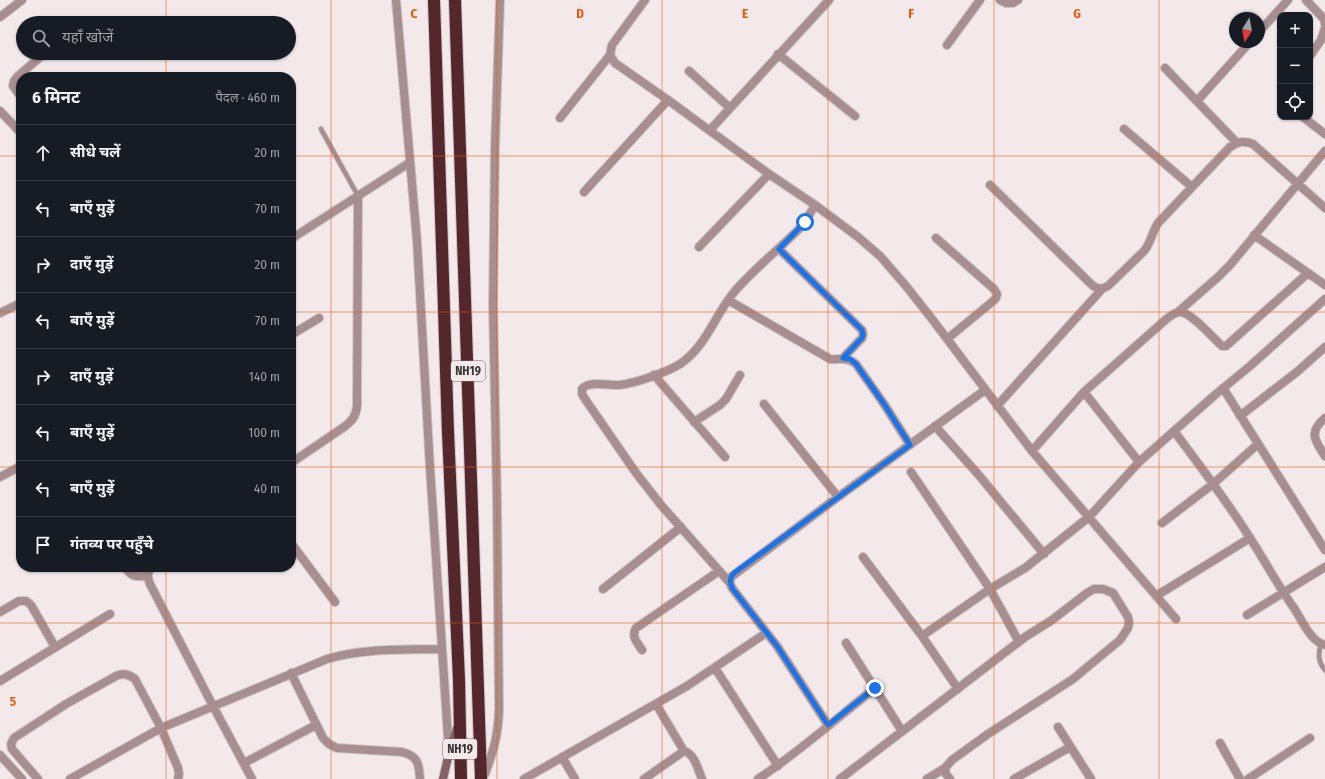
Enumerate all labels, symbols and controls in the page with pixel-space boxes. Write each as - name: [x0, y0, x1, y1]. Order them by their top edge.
- text: C: [411, 6, 418, 21]
- text: D: [576, 6, 584, 21]
- text: E: [742, 6, 748, 21]
- text: F: [908, 6, 914, 21]
- text: G: [1073, 6, 1081, 21]
- north arrow: [1229, 12, 1265, 48]
- map controls: [1277, 12, 1313, 120]
- button: +: [1277, 12, 1313, 48]
- search box: [16, 16, 296, 60]
- icon: search: [30, 27, 52, 49]
- text: यहाँ खोजें: [62, 28, 113, 46]
- button: −: [1277, 48, 1313, 84]
- button: locate: [1277, 84, 1313, 120]
- text: 6 मिनट: [32, 87, 80, 108]
- text: पैदल · 460 m: [215, 90, 280, 105]
- icon: ahead: [32, 142, 54, 164]
- text: सीधे चलें: [70, 143, 120, 161]
- text: 20 m: [254, 145, 280, 160]
- icon: left: [32, 198, 54, 220]
- text: बाएँ मुड़ें: [70, 199, 114, 217]
- text: 70 m: [255, 201, 280, 216]
- route start: [796, 213, 814, 231]
- icon: right: [32, 254, 54, 276]
- text: दाएँ मुड़ें: [70, 255, 113, 273]
- text: 20 m: [254, 257, 280, 272]
- icon: left: [32, 310, 54, 332]
- text: बाएँ मुड़ें: [70, 311, 114, 329]
- text: 70 m: [255, 313, 280, 328]
- road number: NH19: [451, 361, 485, 381]
- icon: right: [32, 366, 54, 388]
- text: दाएँ मुड़ें: [70, 367, 113, 385]
- text: 140 m: [249, 369, 280, 384]
- icon: left: [32, 422, 54, 444]
- text: बाएँ मुड़ें: [70, 423, 114, 441]
- text: 100 m: [248, 425, 280, 440]
- icon: left: [32, 478, 54, 500]
- text: बाएँ मुड़ें: [70, 479, 114, 497]
- text: 40 m: [254, 481, 280, 496]
- icon: arrive: [32, 534, 54, 556]
- text: गंतव्य पर पहुँचे: [70, 535, 153, 553]
- route end: [866, 679, 884, 697]
- text: 5: [10, 694, 16, 709]
- road number: NH19: [443, 739, 477, 759]

